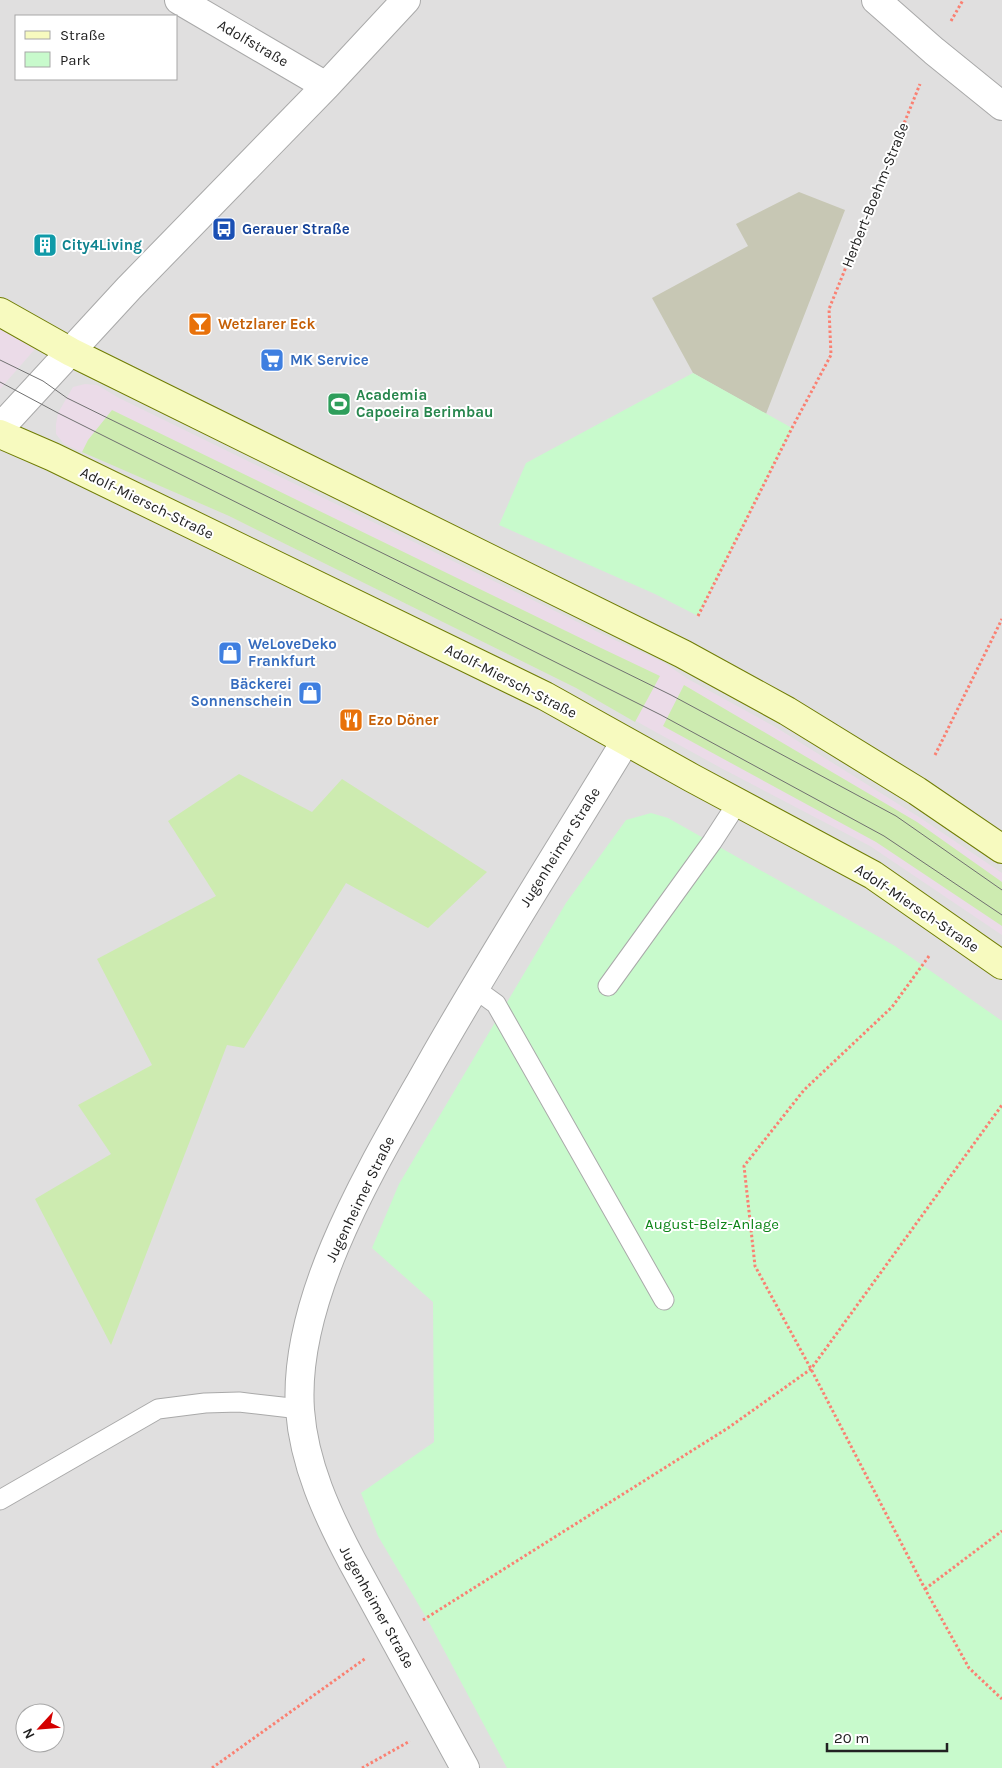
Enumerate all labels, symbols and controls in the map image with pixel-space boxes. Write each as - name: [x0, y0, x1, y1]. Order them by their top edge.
- legend: [15, 15, 178, 80]
- street label: Adolfstraße: [214, 16, 292, 70]
- text: Straße: [60, 26, 105, 44]
- text: Park: [60, 51, 90, 69]
- street label: Herbert-Boehm-Straße: [838, 120, 912, 270]
- bus stop icon: Gerauer Straße: [211, 216, 237, 242]
- place label: Gerauer Straße: [242, 220, 350, 238]
- building icon: City4Living: [32, 232, 58, 258]
- place label: City4Living: [62, 236, 142, 254]
- bar icon: Wetzlarer Eck: [187, 311, 213, 337]
- place label: Wetzlarer Eck: [218, 315, 315, 333]
- supermarket icon: MK Service: [259, 347, 285, 373]
- place label: MK Service: [290, 351, 369, 369]
- place label: Academia Capoeira Berimbau: [356, 386, 493, 421]
- sports icon: Academia Capoeira Berimbau: [326, 391, 352, 417]
- street label: Adolf-Miersch-Straße: [78, 463, 216, 543]
- place label: WeLoveDeko Frankfurt: [248, 635, 337, 670]
- shop icon: WeLoveDeko Frankfurt: [217, 640, 243, 666]
- street label: Adolf-Miersch-Straße: [442, 640, 580, 722]
- place label: Bäckerei Sonnenschein: [191, 675, 292, 710]
- shop icon: Bäckerei Sonnenschein: [297, 680, 323, 706]
- restaurant icon: Ezo Döner: [338, 707, 364, 733]
- place label: Ezo Döner: [368, 711, 439, 729]
- street label: Jugenheimer Straße: [516, 784, 604, 910]
- street label: Adolf-Miersch-Straße: [852, 860, 982, 956]
- street label: Jugenheimer Straße: [322, 1133, 398, 1265]
- park label: August-Belz-Anlage: [645, 1215, 779, 1233]
- street label: Jugenheimer Straße: [336, 1542, 418, 1672]
- north arrow: [15, 1703, 65, 1753]
- scale bar: [827, 1720, 947, 1752]
- text: N: [19, 1725, 39, 1742]
- text: 20 m: [834, 1729, 869, 1747]

